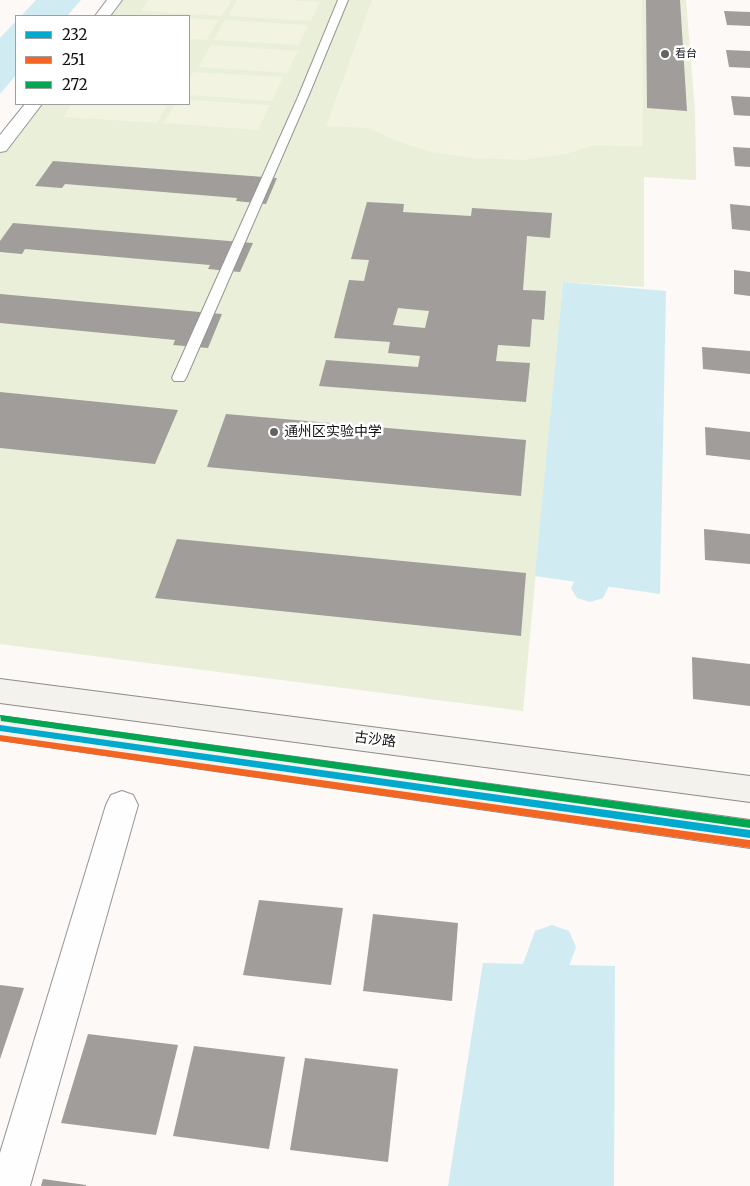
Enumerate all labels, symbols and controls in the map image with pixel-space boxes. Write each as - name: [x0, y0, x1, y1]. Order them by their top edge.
- legend: [15, 15, 190, 105]
- text: 232: [62, 25, 87, 44]
- place label: 看台: [675, 47, 697, 61]
- marker: 看台: [659, 48, 671, 60]
- text: 251: [62, 50, 85, 69]
- text: 272: [62, 75, 88, 94]
- place label: 通州区实验中学: [284, 424, 382, 440]
- marker: 通州区实验中学: [268, 426, 280, 438]
- street label: 古沙路: [353, 729, 397, 751]

